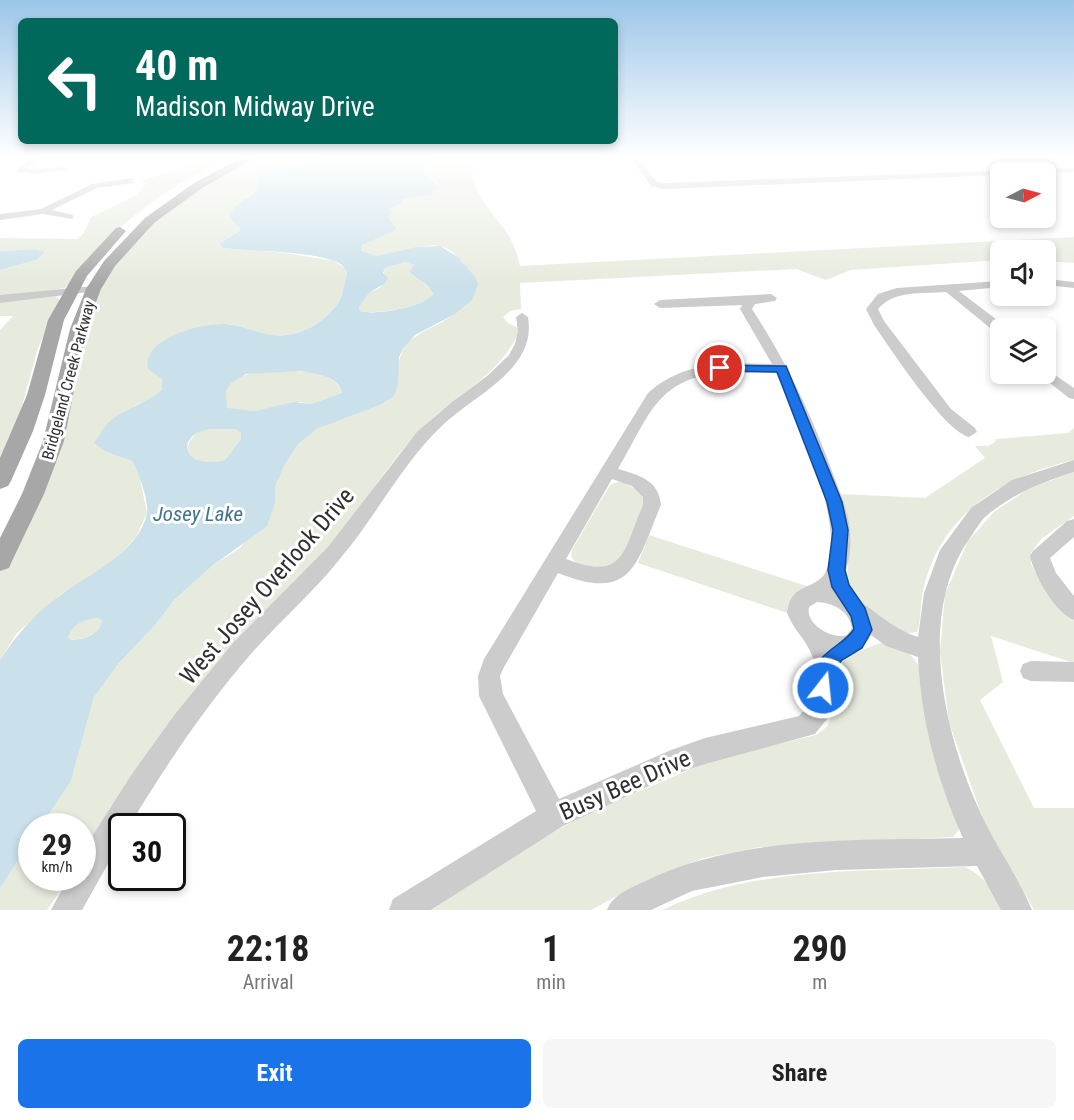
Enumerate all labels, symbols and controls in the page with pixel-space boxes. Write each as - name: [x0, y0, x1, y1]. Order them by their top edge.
- text: 40 m: [135, 41, 218, 90]
- icon: left: [36, 42, 114, 120]
- text: Madison Midway Drive: [135, 91, 375, 123]
- north arrow: [990, 162, 1056, 228]
- map controls: [990, 162, 1056, 384]
- button: sound: [990, 240, 1056, 306]
- street label: Bridgeland Creek Parkway: [38, 298, 99, 462]
- button: layers: [990, 318, 1056, 384]
- pin: [694, 342, 745, 393]
- icon: arrive: [703, 351, 736, 384]
- street label: West Josey Overlook Drive: [174, 482, 360, 690]
- water label: Josey Lake: [153, 502, 243, 526]
- position arrow: [791, 656, 855, 720]
- street label: Busy Bee Drive: [555, 744, 695, 826]
- speed limit sign: 30: [108, 813, 186, 891]
- text: 29: [42, 827, 72, 862]
- text: km/h: [42, 858, 72, 876]
- text: 22:18: [227, 928, 309, 970]
- text: 1: [542, 928, 560, 970]
- text: 290: [793, 928, 847, 970]
- text: Arrival: [243, 970, 294, 994]
- text: min: [536, 970, 566, 994]
- text: m: [812, 970, 827, 994]
- button: Exit: [18, 1039, 531, 1108]
- button: Share: [543, 1039, 1056, 1108]

